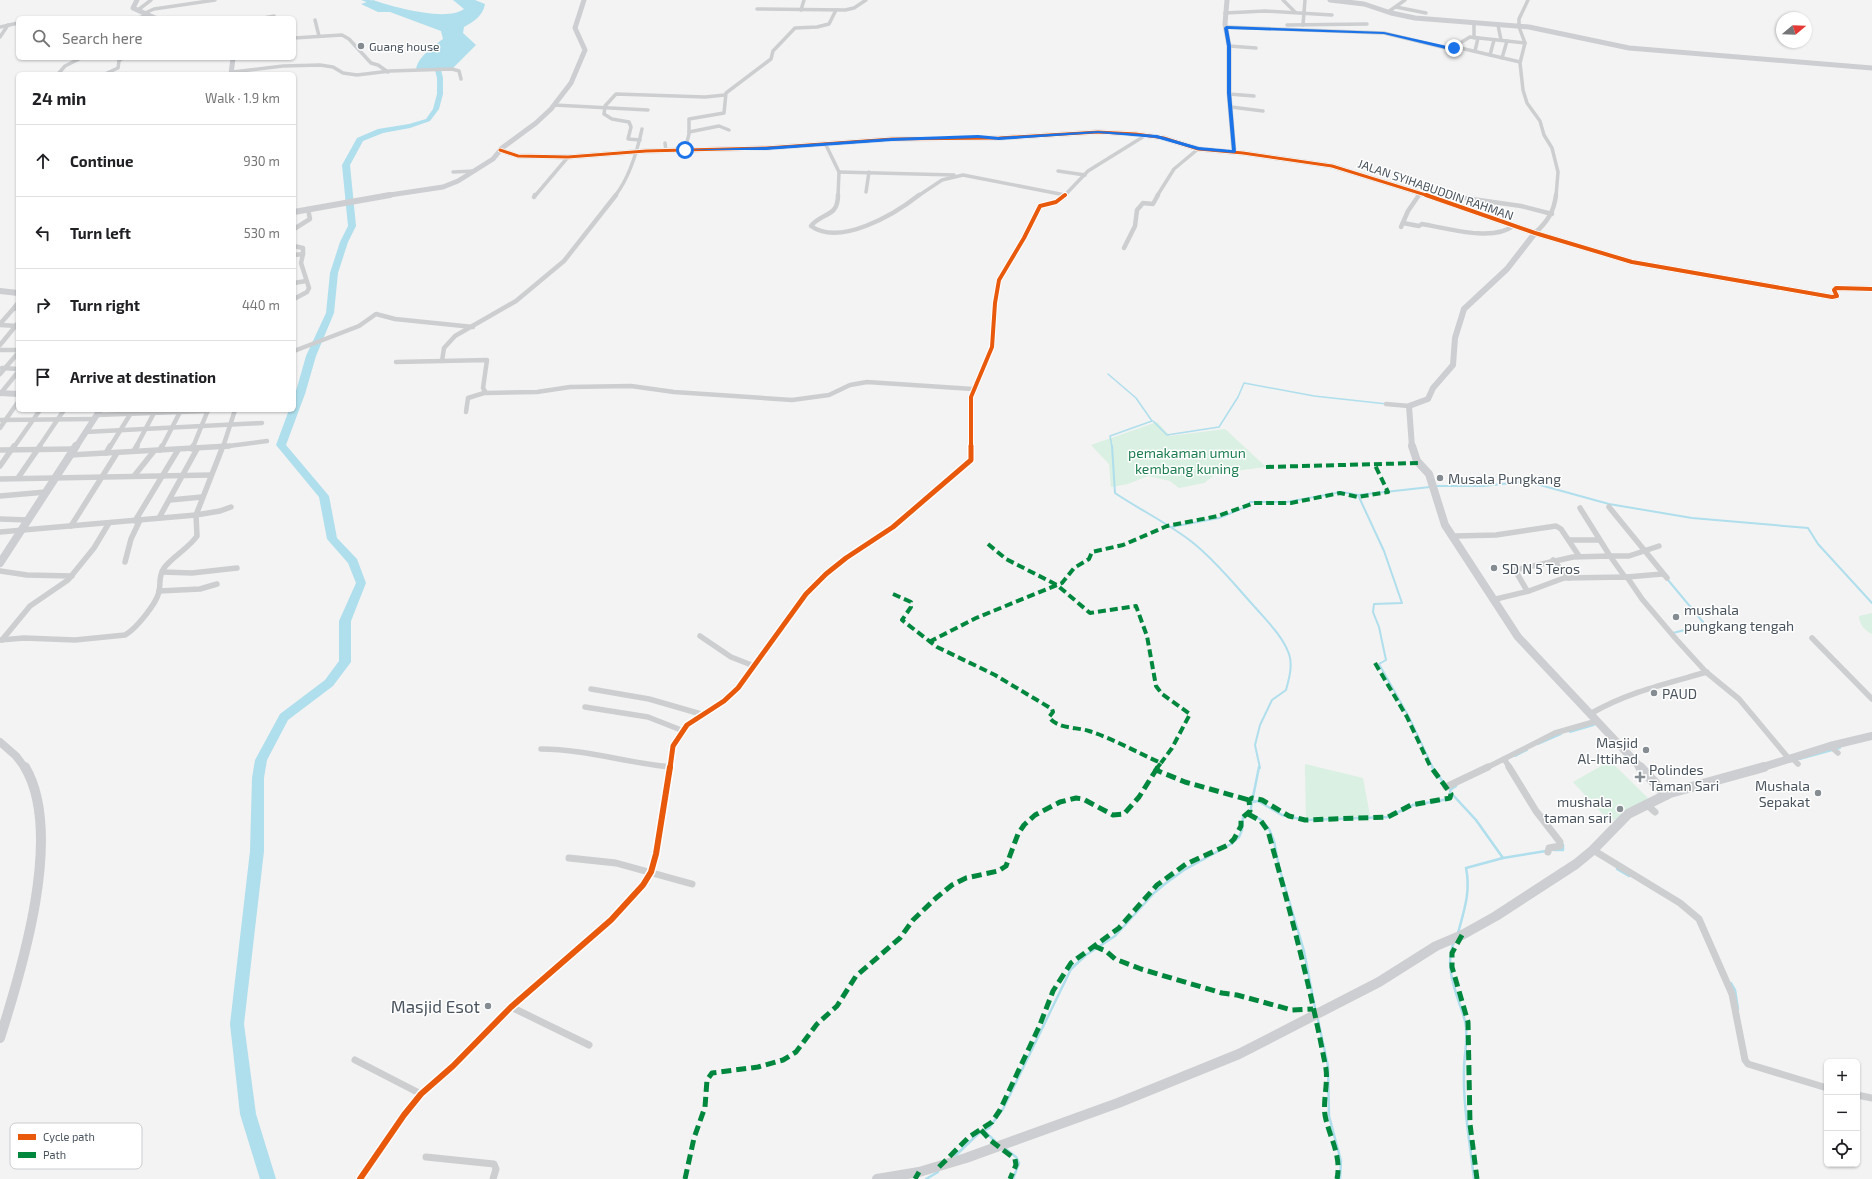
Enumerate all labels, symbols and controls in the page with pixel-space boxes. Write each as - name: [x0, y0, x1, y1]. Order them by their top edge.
- north arrow: [1776, 12, 1812, 48]
- search box: [16, 16, 296, 60]
- icon: search: [30, 27, 52, 49]
- text: Search here: [62, 29, 143, 47]
- place label: Guang house: [369, 39, 439, 53]
- route end: [1445, 39, 1463, 57]
- marker: Guang house: [356, 41, 366, 51]
- text: 24 min: [32, 88, 86, 108]
- text: Walk · 1.9 km: [205, 90, 280, 106]
- route start: [676, 141, 694, 159]
- icon: ahead: [32, 150, 54, 172]
- text: Continue: [70, 152, 133, 170]
- text: 930 m: [243, 153, 280, 169]
- street label: JALAN SYIHABUDDIN RAHMAN: [1356, 156, 1516, 222]
- icon: left: [32, 222, 54, 244]
- text: Turn left: [70, 224, 131, 242]
- text: 530 m: [244, 225, 280, 241]
- icon: right: [32, 294, 54, 316]
- text: Turn right: [70, 296, 140, 314]
- text: 440 m: [242, 297, 280, 313]
- icon: arrive: [32, 366, 54, 388]
- text: Arrive at destination: [70, 368, 216, 386]
- park label: pemakaman umun kembang kuning: [1128, 444, 1246, 477]
- place label: Musala Pungkang: [1448, 470, 1561, 487]
- marker: Musala Pungkang: [1435, 473, 1445, 483]
- place label: SD N 5 Teros: [1502, 560, 1580, 577]
- marker: SD N 5 Teros: [1489, 563, 1499, 573]
- place label: mushala pungkang tengah: [1684, 601, 1794, 634]
- marker: mushala pungkang tengah: [1671, 612, 1681, 622]
- place label: PAUD: [1662, 685, 1697, 702]
- marker: PAUD: [1649, 688, 1659, 698]
- place label: Masjid Al-Ittihad: [1577, 734, 1638, 767]
- marker: Masjid Al-Ittihad: [1641, 745, 1651, 755]
- place label: Polindes Taman Sari: [1649, 761, 1719, 794]
- marker: Polindes Taman Sari: [1634, 771, 1646, 783]
- place label: Mushala Sepakat: [1755, 777, 1810, 810]
- marker: Mushala Sepakat: [1813, 788, 1823, 798]
- place label: mushala taman sari: [1544, 793, 1612, 826]
- marker: mushala taman sari: [1615, 804, 1625, 814]
- place label: Masjid Esot: [391, 996, 481, 1017]
- marker: Masjid Esot: [483, 1001, 493, 1011]
- map controls: [1824, 1059, 1860, 1167]
- button: +: [1824, 1059, 1860, 1095]
- button: −: [1824, 1095, 1860, 1131]
- legend: [10, 1123, 142, 1169]
- text: Cycle path: [43, 1130, 95, 1143]
- button: locate: [1824, 1131, 1860, 1167]
- text: Path: [43, 1148, 66, 1161]

